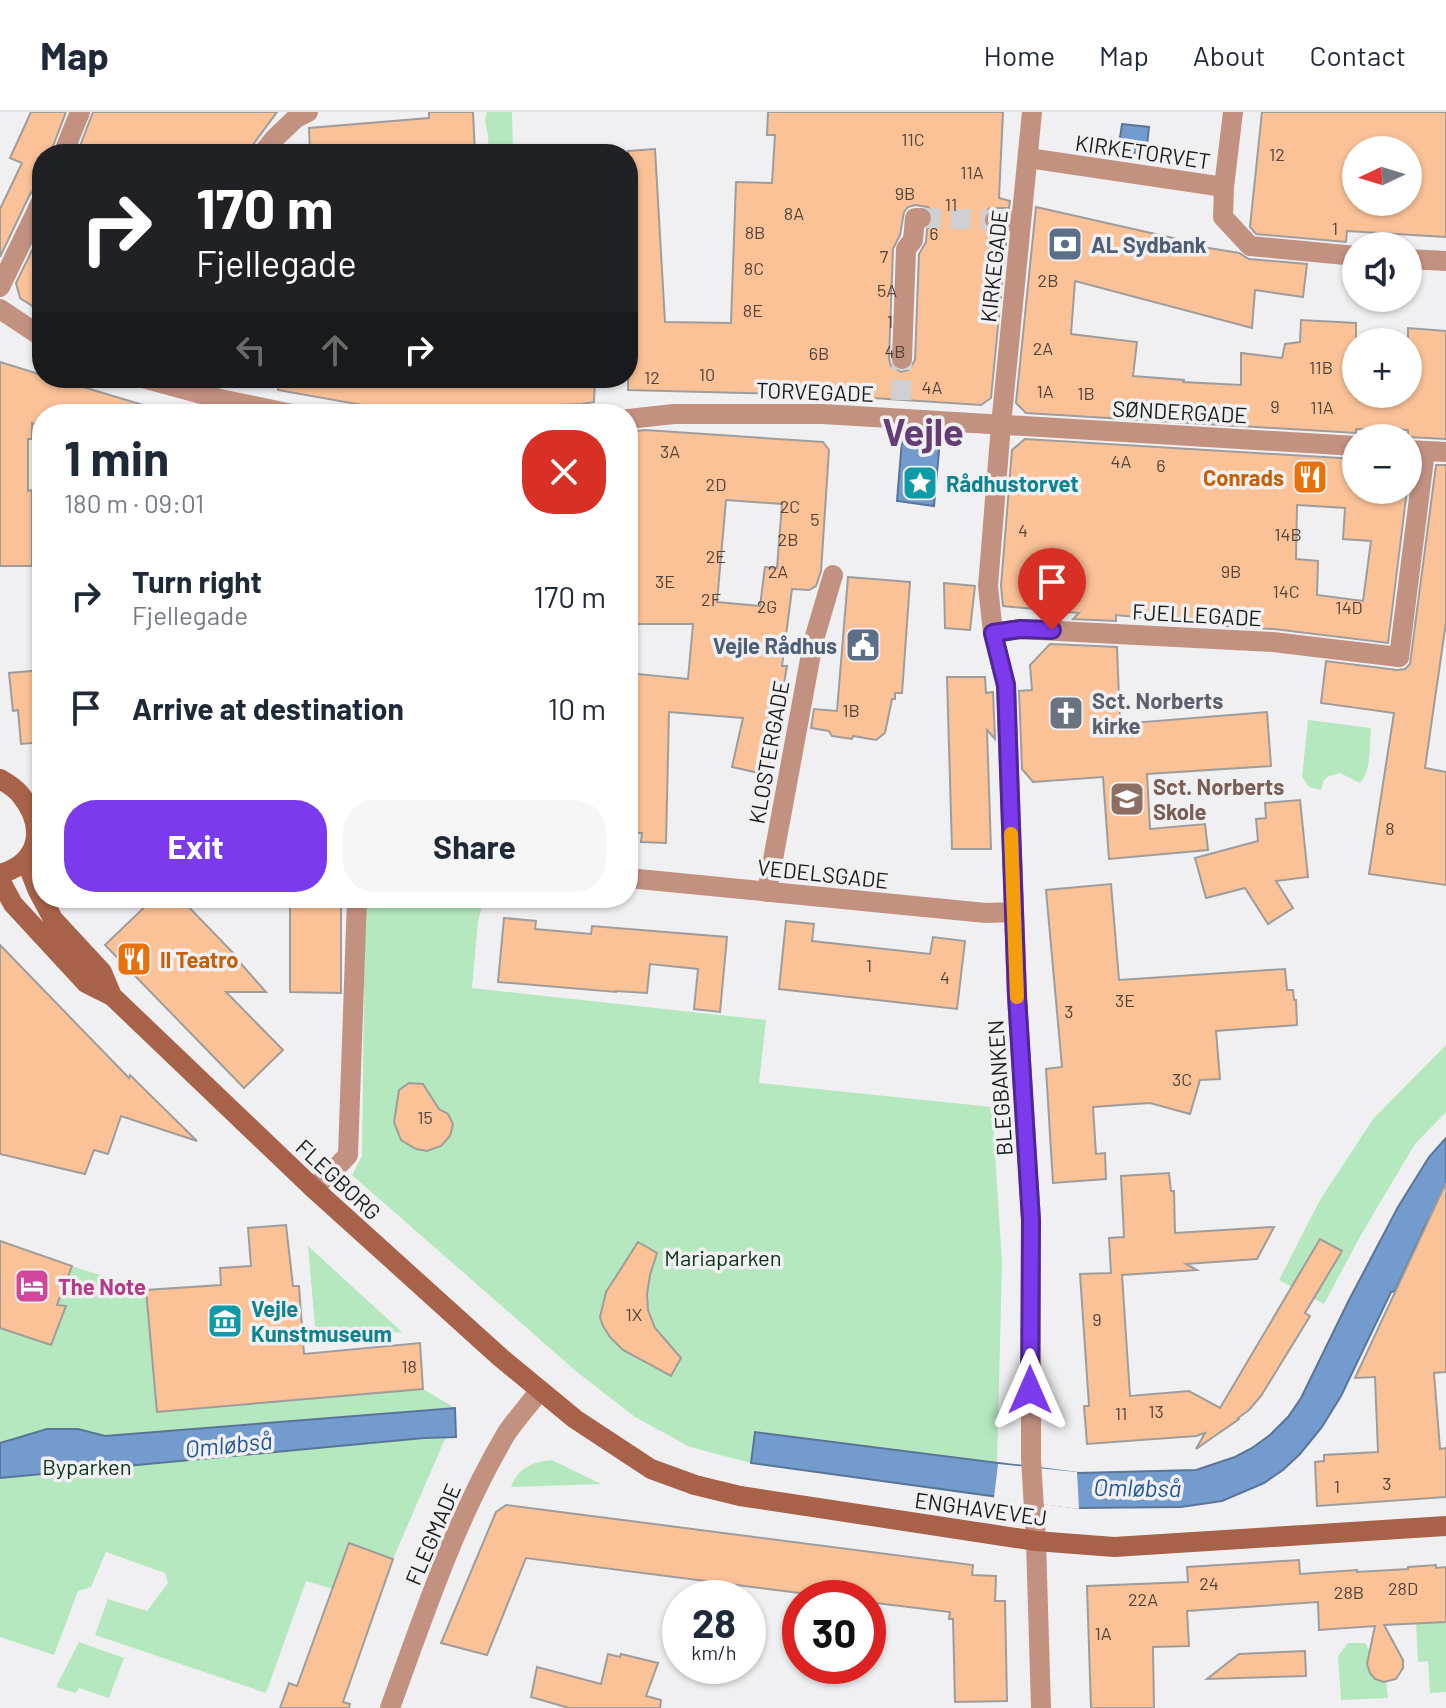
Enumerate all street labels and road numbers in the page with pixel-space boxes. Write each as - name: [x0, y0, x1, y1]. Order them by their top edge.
- street label: KIRKETORVET: [1074, 129, 1212, 173]
- street label: KIRKEGADE: [974, 208, 1012, 324]
- street label: TORVEGADE: [756, 376, 874, 406]
- street label: SØNDERGADE: [1112, 394, 1248, 428]
- street label: FJELLEGADE: [1132, 598, 1262, 630]
- street label: KLOSTERGADE: [743, 678, 793, 826]
- street label: VEDELSGADE: [756, 853, 890, 893]
- street label: BLEGBANKEN: [981, 1019, 1017, 1157]
- street label: FLEGBORG: [291, 1133, 387, 1225]
- street label: FLEGMADE: [399, 1479, 465, 1589]
- street label: ENGHAVEVEJ: [913, 1486, 1049, 1530]

